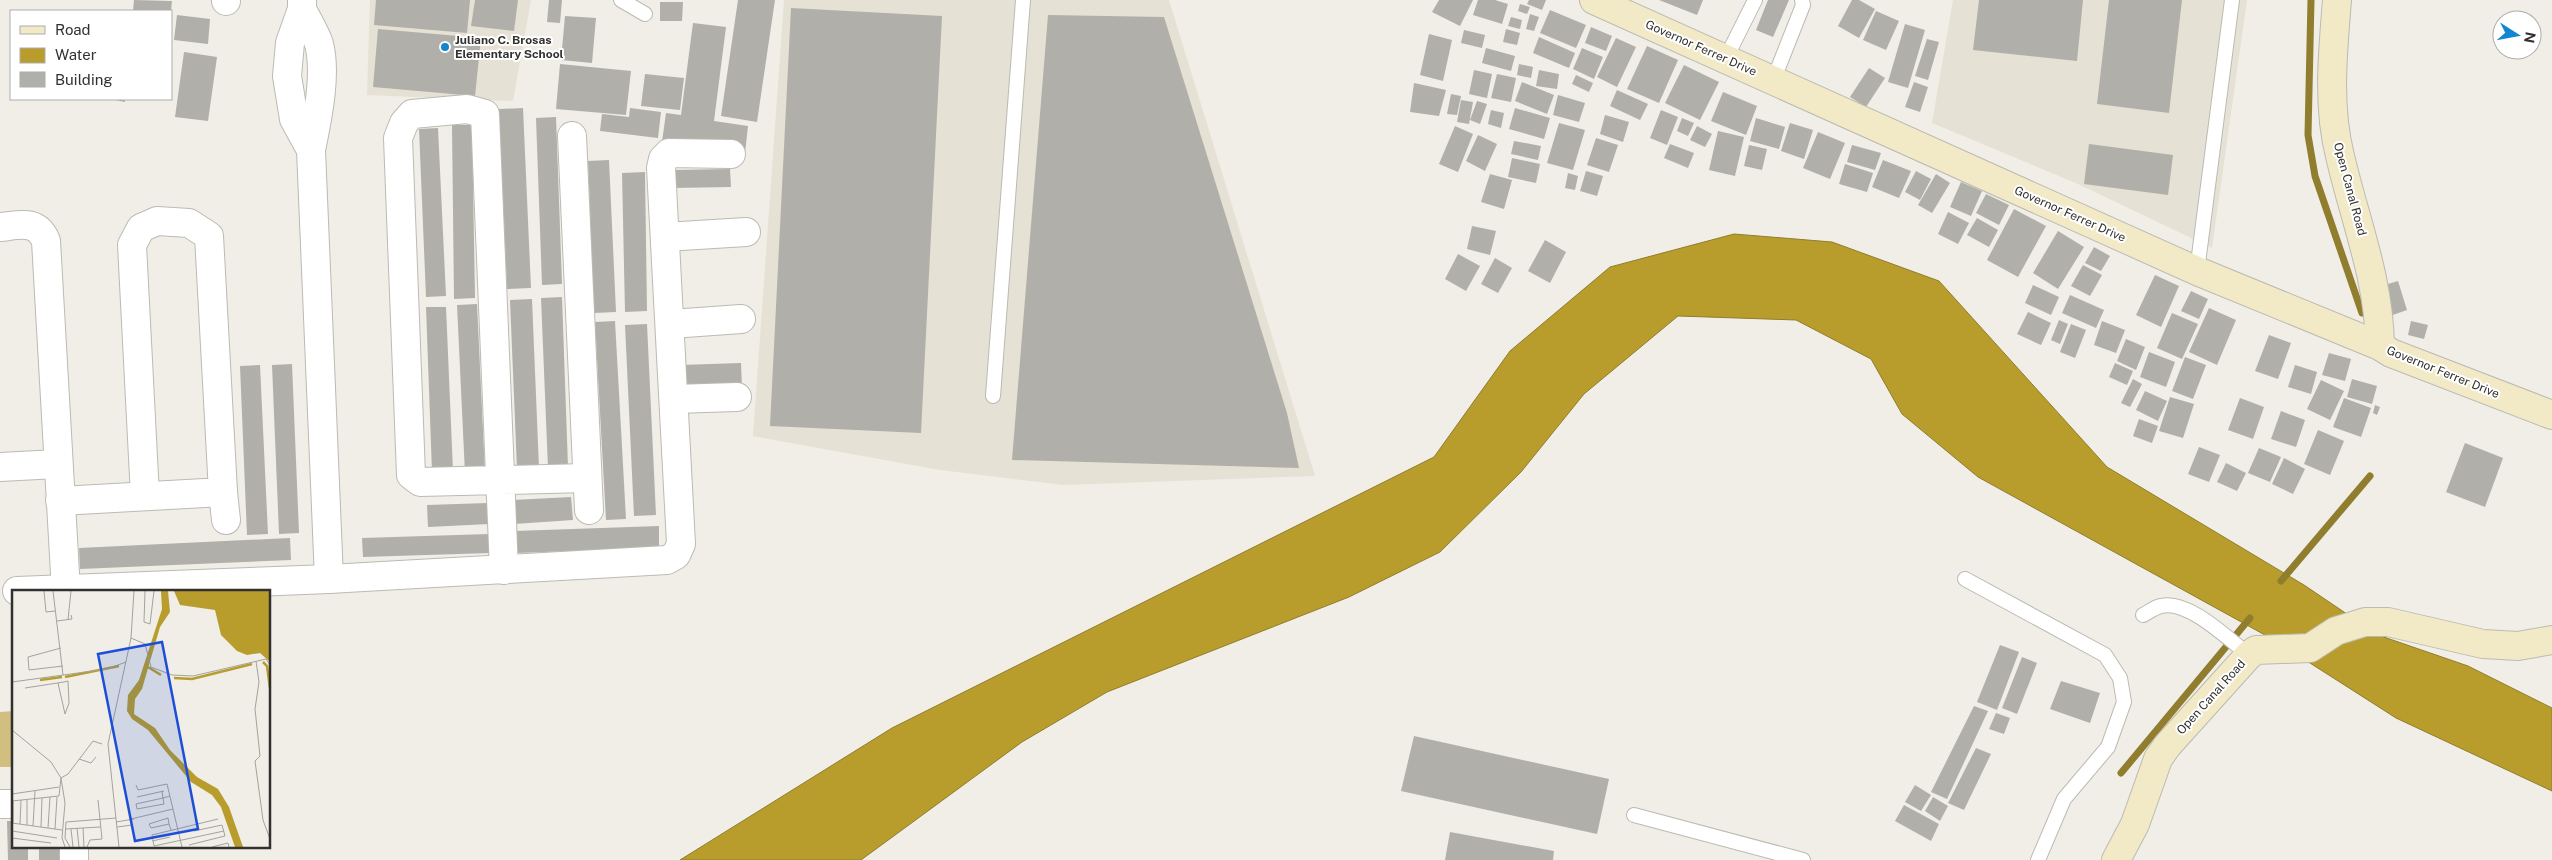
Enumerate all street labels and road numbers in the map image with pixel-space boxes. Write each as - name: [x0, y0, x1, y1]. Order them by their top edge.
- street label: Governor Ferrer Drive: [1643, 17, 1759, 79]
- street label: Open Canal Road: [2331, 141, 2369, 237]
- street label: Governor Ferrer Drive: [2012, 183, 2128, 245]
- street label: Governor Ferrer Drive: [2385, 343, 2502, 401]
- street label: Open Canal Road: [2174, 657, 2248, 737]

